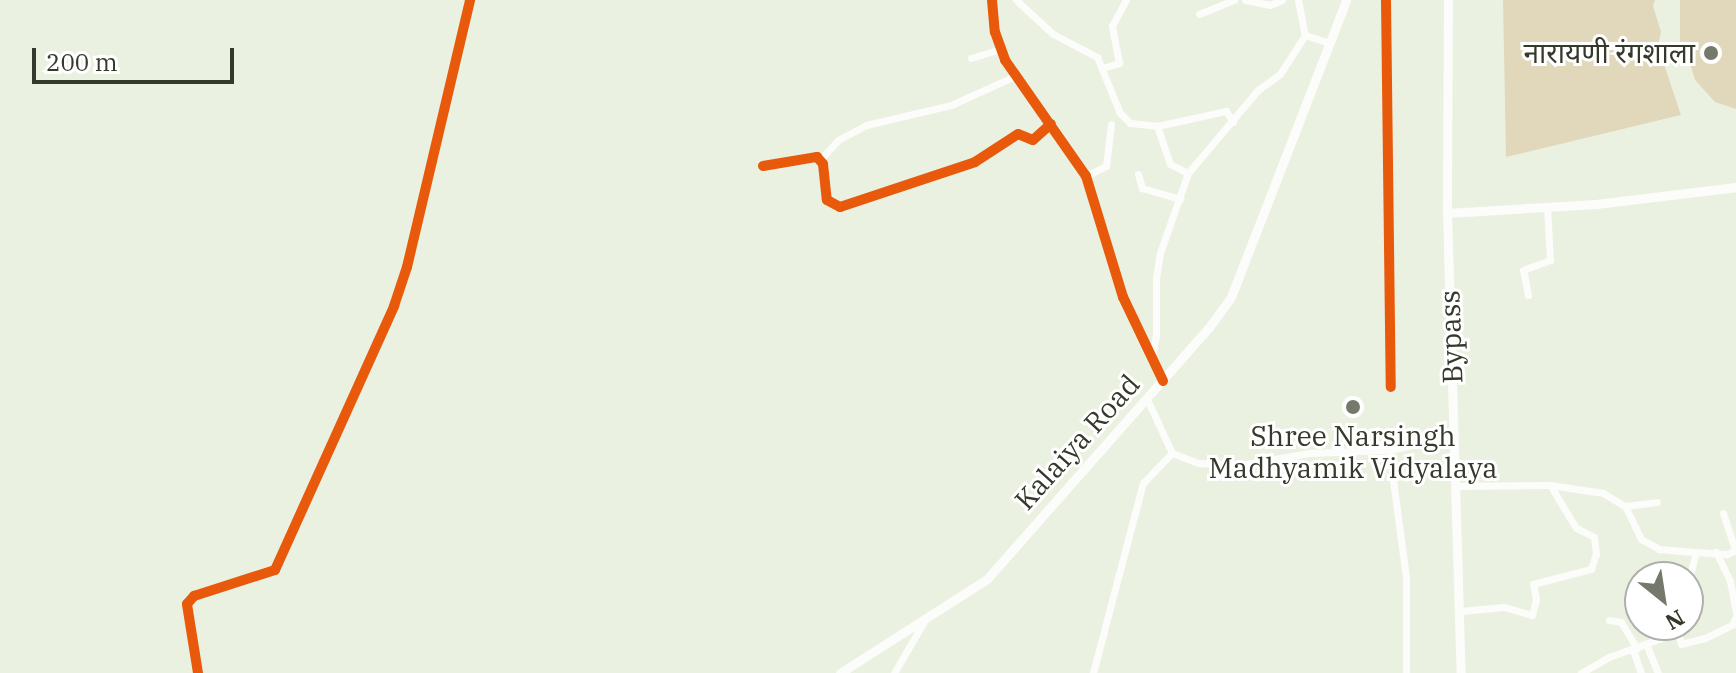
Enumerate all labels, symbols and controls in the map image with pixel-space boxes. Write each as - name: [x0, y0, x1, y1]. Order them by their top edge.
- scale bar: [36, 32, 238, 82]
- place label: नारायणी रंगशाला: [1524, 36, 1695, 70]
- marker: नारायणी रंगशाला: [1702, 44, 1720, 62]
- text: 200 m: [46, 46, 118, 78]
- street label: Bypass: [1433, 290, 1469, 384]
- street label: Kalaiya Road: [1008, 367, 1146, 517]
- marker: Shree Narsingh Madhyamik Vidyalaya: [1344, 398, 1362, 416]
- place label: Shree Narsingh Madhyamik Vidyalaya: [1208, 419, 1498, 485]
- north arrow: [1624, 561, 1704, 641]
- text: N: [1660, 604, 1690, 637]

